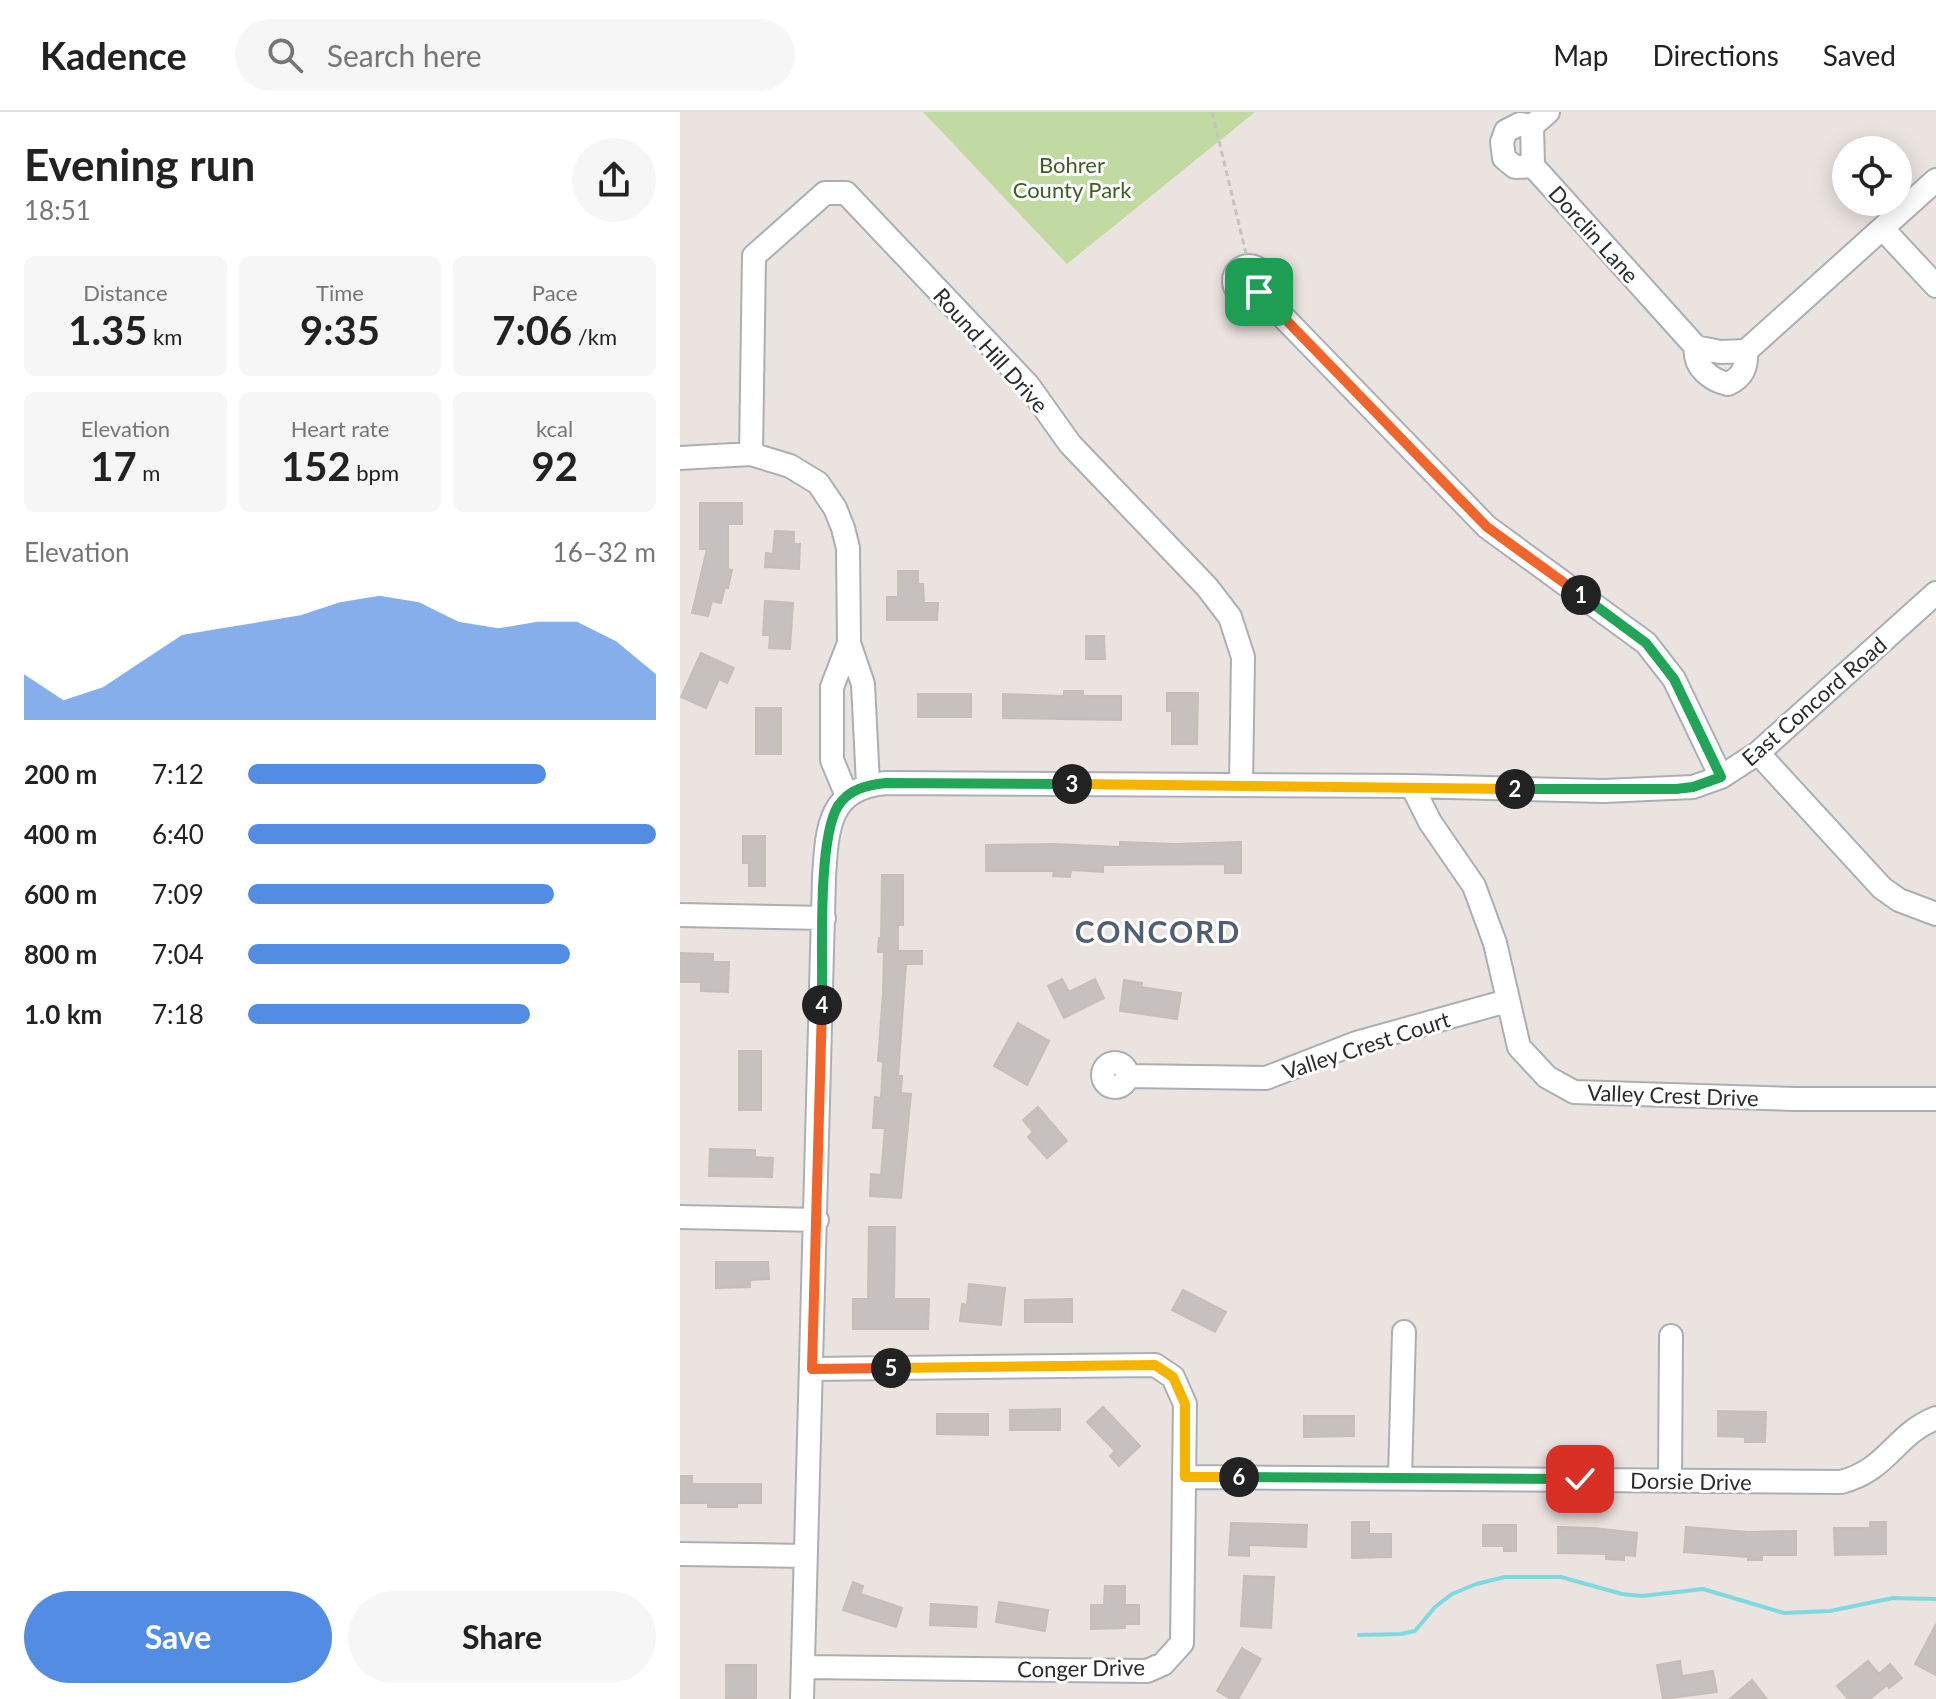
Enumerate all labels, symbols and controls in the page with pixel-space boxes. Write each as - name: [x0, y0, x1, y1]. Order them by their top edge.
- search box: [235, 19, 795, 91]
- text: Kadence: [40, 32, 187, 78]
- icon: search: [263, 33, 307, 77]
- text: Search here: [327, 37, 482, 73]
- text: Map: [1553, 38, 1608, 72]
- text: Directions: [1652, 38, 1779, 72]
- text: Saved: [1823, 38, 1896, 72]
- map controls: [1832, 136, 1912, 216]
- button: locate: [1832, 136, 1912, 216]
- text: Evening run: [24, 138, 255, 190]
- button: share: [572, 138, 656, 222]
- park label: Bohrer County Park: [1013, 151, 1132, 203]
- street label: Dorclin Lane: [1543, 180, 1645, 288]
- text: 18:51: [24, 194, 91, 226]
- pin: [1225, 258, 1293, 326]
- icon: arrive: [1237, 270, 1281, 314]
- text: Distance: [83, 279, 168, 306]
- text: Time: [316, 279, 364, 306]
- text: Pace: [532, 279, 578, 306]
- street label: Round Hill Drive: [928, 282, 1054, 418]
- text: 1.35: [68, 306, 147, 354]
- text: 9:35: [300, 306, 380, 354]
- text: 7:06: [492, 306, 572, 354]
- text: km: [147, 323, 182, 350]
- text: /km: [572, 323, 617, 350]
- text: Elevation: [81, 415, 170, 442]
- text: Heart rate: [291, 415, 389, 442]
- text: kcal: [536, 415, 573, 442]
- text: 17: [90, 442, 137, 490]
- text: 152: [281, 442, 351, 490]
- text: 92: [531, 442, 578, 490]
- text: m: [137, 459, 160, 486]
- text: bpm: [351, 459, 399, 486]
- text: Elevation: [24, 536, 130, 568]
- text: 16–32 m: [553, 536, 656, 568]
- pin: 1: [1561, 575, 1601, 615]
- text: 1: [1575, 581, 1587, 608]
- street label: East Concord Road: [1736, 631, 1892, 771]
- text: 200 m: [24, 758, 97, 790]
- text: 7:12: [152, 758, 204, 790]
- pin: 3: [1052, 764, 1092, 804]
- pin: 2: [1495, 769, 1535, 809]
- text: 3: [1066, 770, 1078, 797]
- text: 2: [1509, 775, 1521, 802]
- text: 400 m: [24, 818, 97, 850]
- text: 6:40: [152, 818, 204, 850]
- text: 600 m: [24, 878, 97, 910]
- text: 7:09: [152, 878, 204, 910]
- district label: CONCORD: [1075, 913, 1241, 949]
- text: 800 m: [24, 938, 97, 970]
- text: 7:04: [152, 938, 204, 970]
- pin: 4: [802, 985, 842, 1025]
- text: 4: [816, 991, 828, 1018]
- text: 1.0 km: [24, 998, 102, 1030]
- text: 7:18: [152, 998, 204, 1030]
- street label: Valley Crest Court: [1279, 1005, 1453, 1085]
- street label: Valley Crest Drive: [1587, 1079, 1759, 1111]
- pin: 5: [871, 1348, 911, 1388]
- text: 5: [885, 1354, 897, 1381]
- pin: [1546, 1445, 1614, 1513]
- pin: 6: [1219, 1457, 1259, 1497]
- icon: check: [1558, 1457, 1602, 1501]
- text: 6: [1233, 1463, 1245, 1490]
- street label: Dorsie Drive: [1630, 1466, 1752, 1496]
- button: Save: [24, 1591, 332, 1683]
- button: Share: [348, 1591, 656, 1683]
- street label: Conger Drive: [1017, 1653, 1145, 1683]

